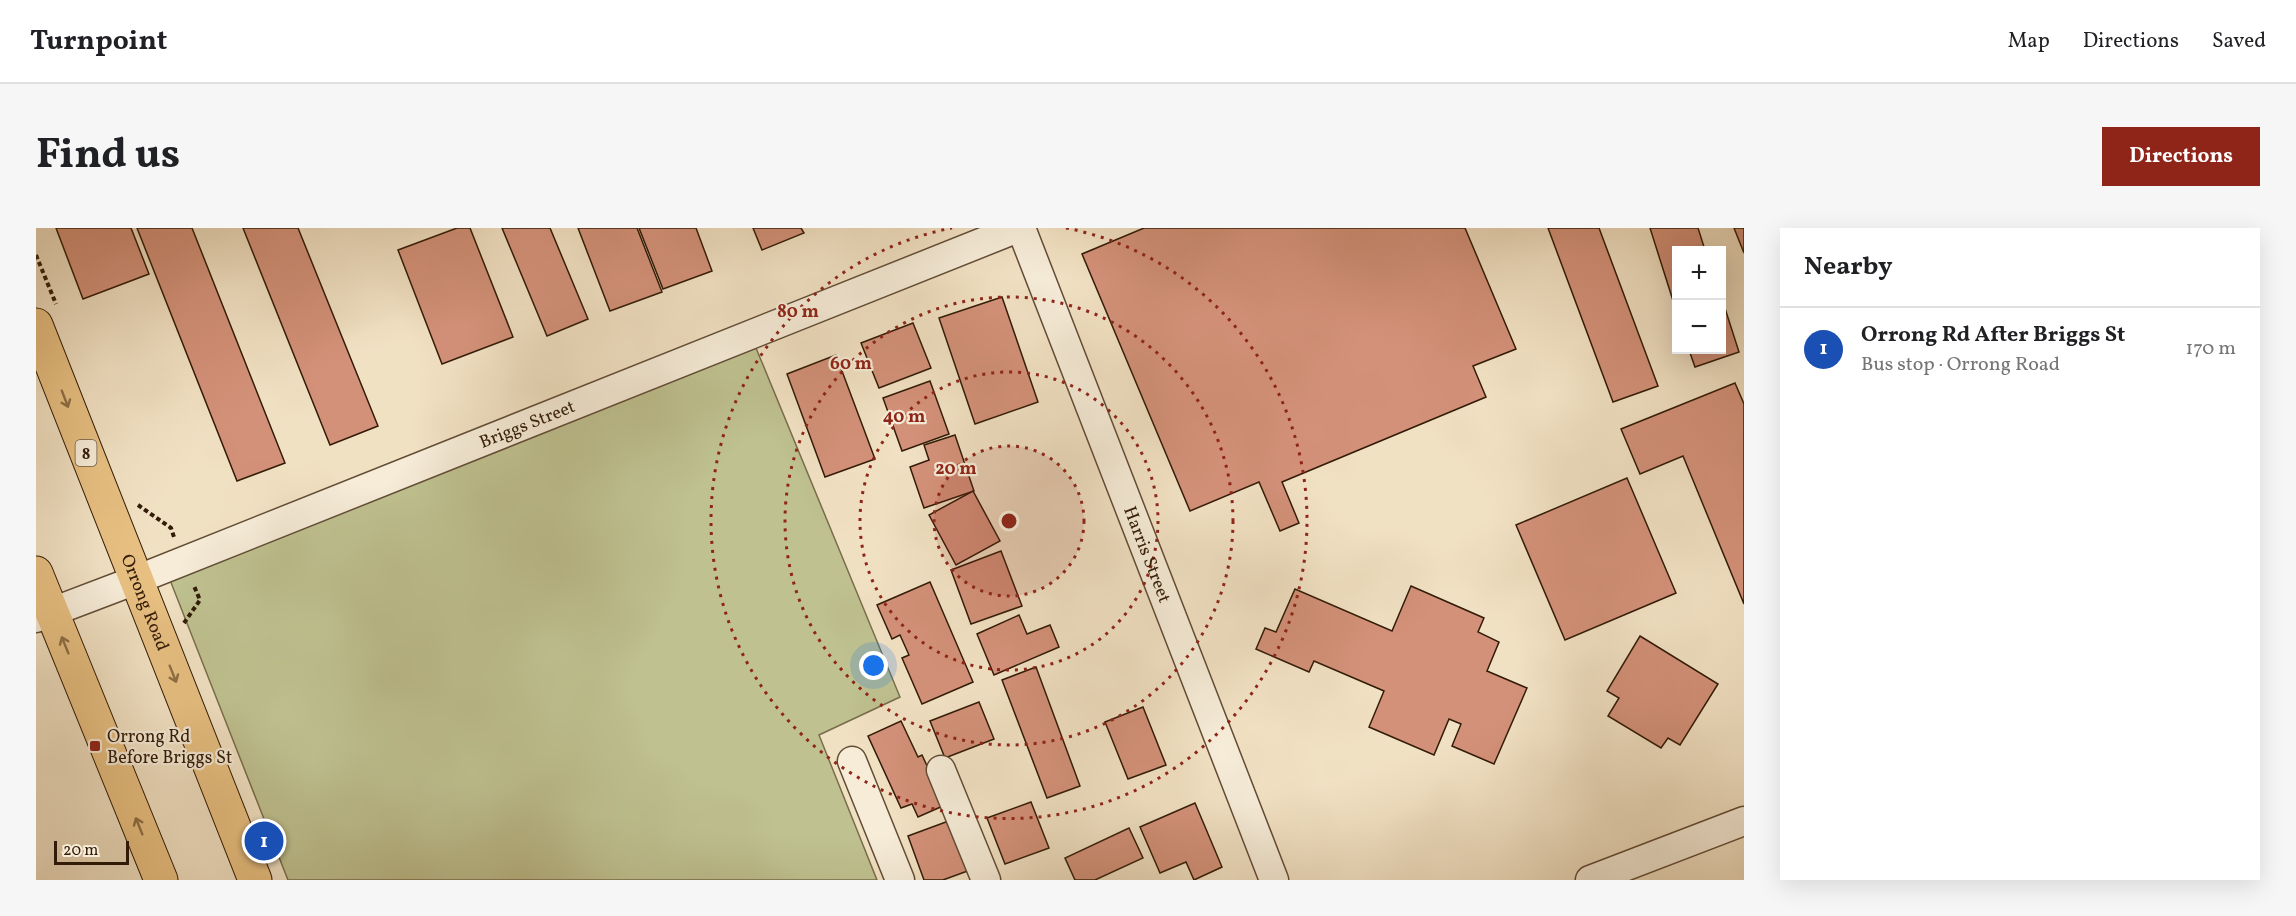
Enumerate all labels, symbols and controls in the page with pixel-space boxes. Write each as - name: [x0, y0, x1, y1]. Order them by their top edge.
- text: Turnpoint: [30, 22, 167, 61]
- text: Map: [2008, 27, 2050, 56]
- text: Directions: [2083, 27, 2179, 56]
- text: Saved: [2212, 27, 2266, 56]
- text: Find us: [36, 127, 180, 186]
- button: Directions: [2102, 127, 2260, 186]
- map controls: [1672, 246, 1726, 354]
- button: +: [1672, 246, 1726, 300]
- text: Nearby: [1804, 249, 1893, 285]
- text: 80 m: [777, 300, 819, 325]
- button: −: [1672, 300, 1726, 354]
- text: Orrong Rd After Briggs St: [1861, 320, 2125, 351]
- text: 1: [1819, 335, 1828, 363]
- text: 170 m: [2186, 335, 2236, 363]
- text: Bus stop · Orrong Road: [1861, 351, 2060, 379]
- text: 60 m: [830, 352, 872, 377]
- one-way arrow: [60, 390, 71, 408]
- street label: Briggs Street: [476, 395, 579, 456]
- text: 40 m: [883, 405, 925, 430]
- road number: 8: [76, 440, 96, 466]
- text: 20 m: [935, 457, 977, 482]
- street label: Harris Street: [1116, 503, 1176, 607]
- centre of rings: [999, 511, 1019, 531]
- street label: Orrong Road: [114, 551, 174, 655]
- one-way arrow: [59, 637, 70, 655]
- your location: [859, 651, 888, 680]
- one-way arrow: [168, 664, 179, 683]
- place label: Orrong Rd Before Briggs St: [107, 725, 232, 771]
- marker: Orrong Rd Before Briggs St: [88, 739, 102, 753]
- one-way arrow: [133, 817, 144, 836]
- pin: 1: [244, 818, 284, 864]
- scale bar: [54, 838, 129, 866]
- text: 20 m: [63, 840, 98, 862]

